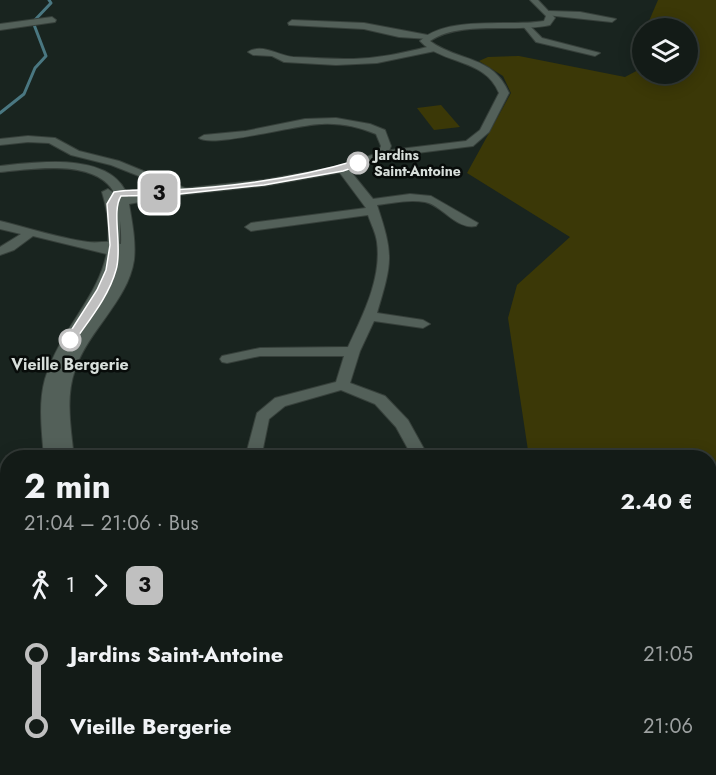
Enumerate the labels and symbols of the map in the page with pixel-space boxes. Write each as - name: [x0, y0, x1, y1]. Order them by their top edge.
- place label: Jardins Saint-Antoine: [371, 145, 461, 181]
- marker: Jardins Saint-Antoine: [347, 152, 369, 174]
- line badge: 3: [140, 174, 178, 212]
- marker: Vieille Bergerie: [59, 329, 81, 351]
- place label: Vieille Bergerie: [10, 353, 129, 376]

